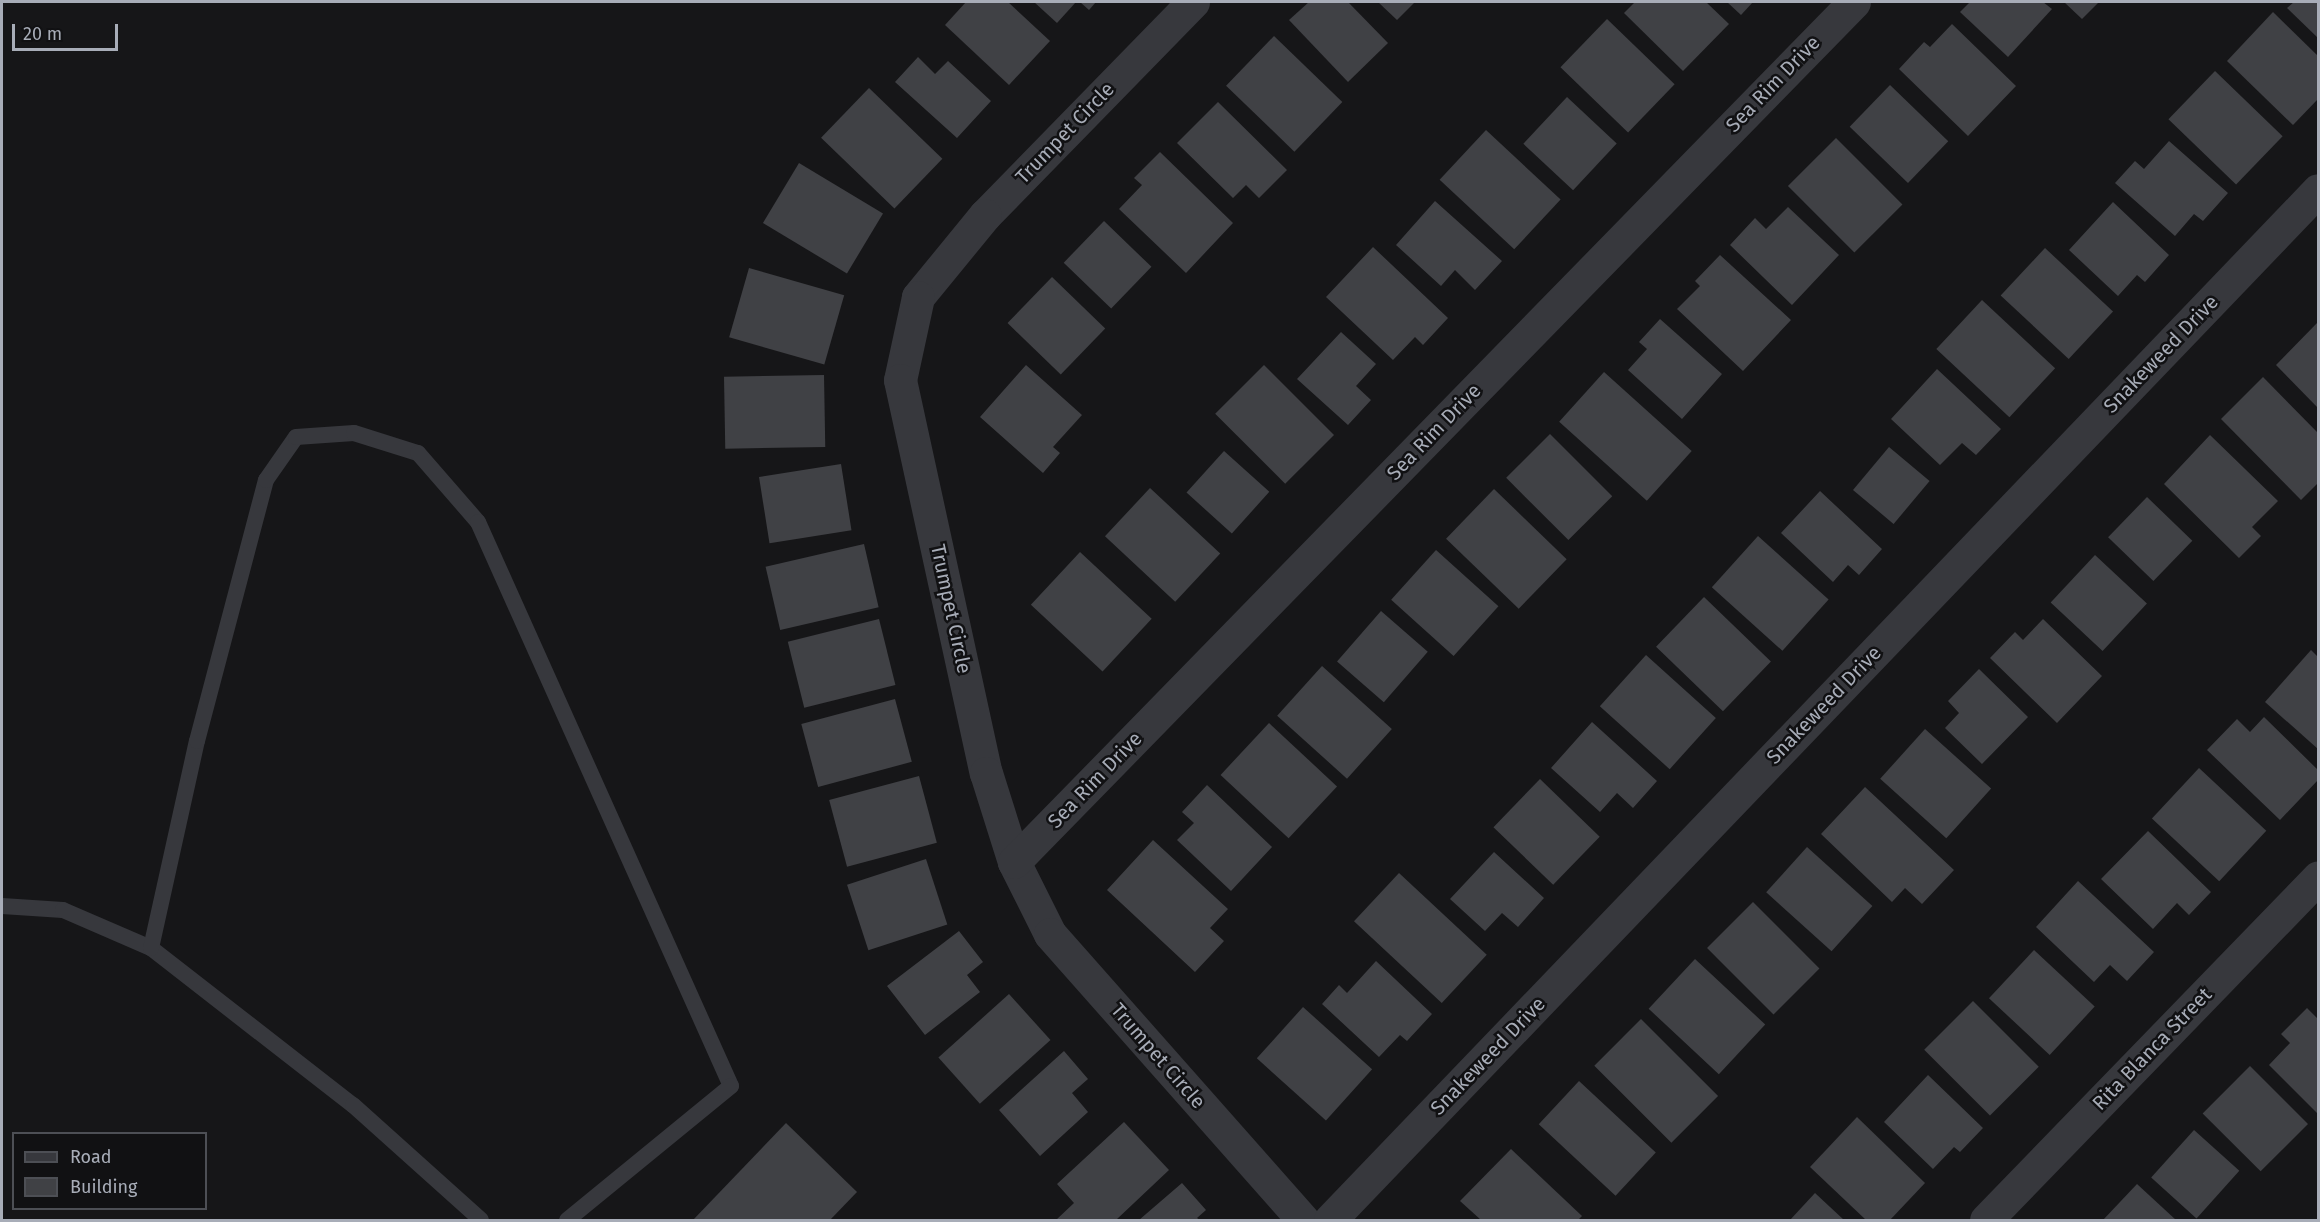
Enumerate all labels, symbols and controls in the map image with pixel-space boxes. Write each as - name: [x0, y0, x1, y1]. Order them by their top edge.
- scale bar: [15, 12, 122, 50]
- text: 20 m: [23, 23, 62, 45]
- street label: Sea Rim Drive: [1721, 31, 1825, 137]
- street label: Trumpet Circle: [1011, 77, 1119, 189]
- street label: Snakeweed Drive: [2099, 290, 2223, 418]
- street label: Sea Rim Drive: [1382, 379, 1486, 485]
- street label: Trumpet Circle: [926, 542, 976, 676]
- street label: Snakeweed Drive: [1762, 641, 1886, 769]
- street label: Sea Rim Drive: [1043, 727, 1147, 833]
- street label: Rita Blanca Street: [2087, 983, 2217, 1115]
- street label: Snakeweed Drive: [1426, 992, 1550, 1120]
- street label: Trumpet Circle: [1106, 998, 1210, 1114]
- legend: [12, 1132, 207, 1210]
- text: Road: [70, 1146, 112, 1168]
- text: Building: [70, 1176, 137, 1198]

